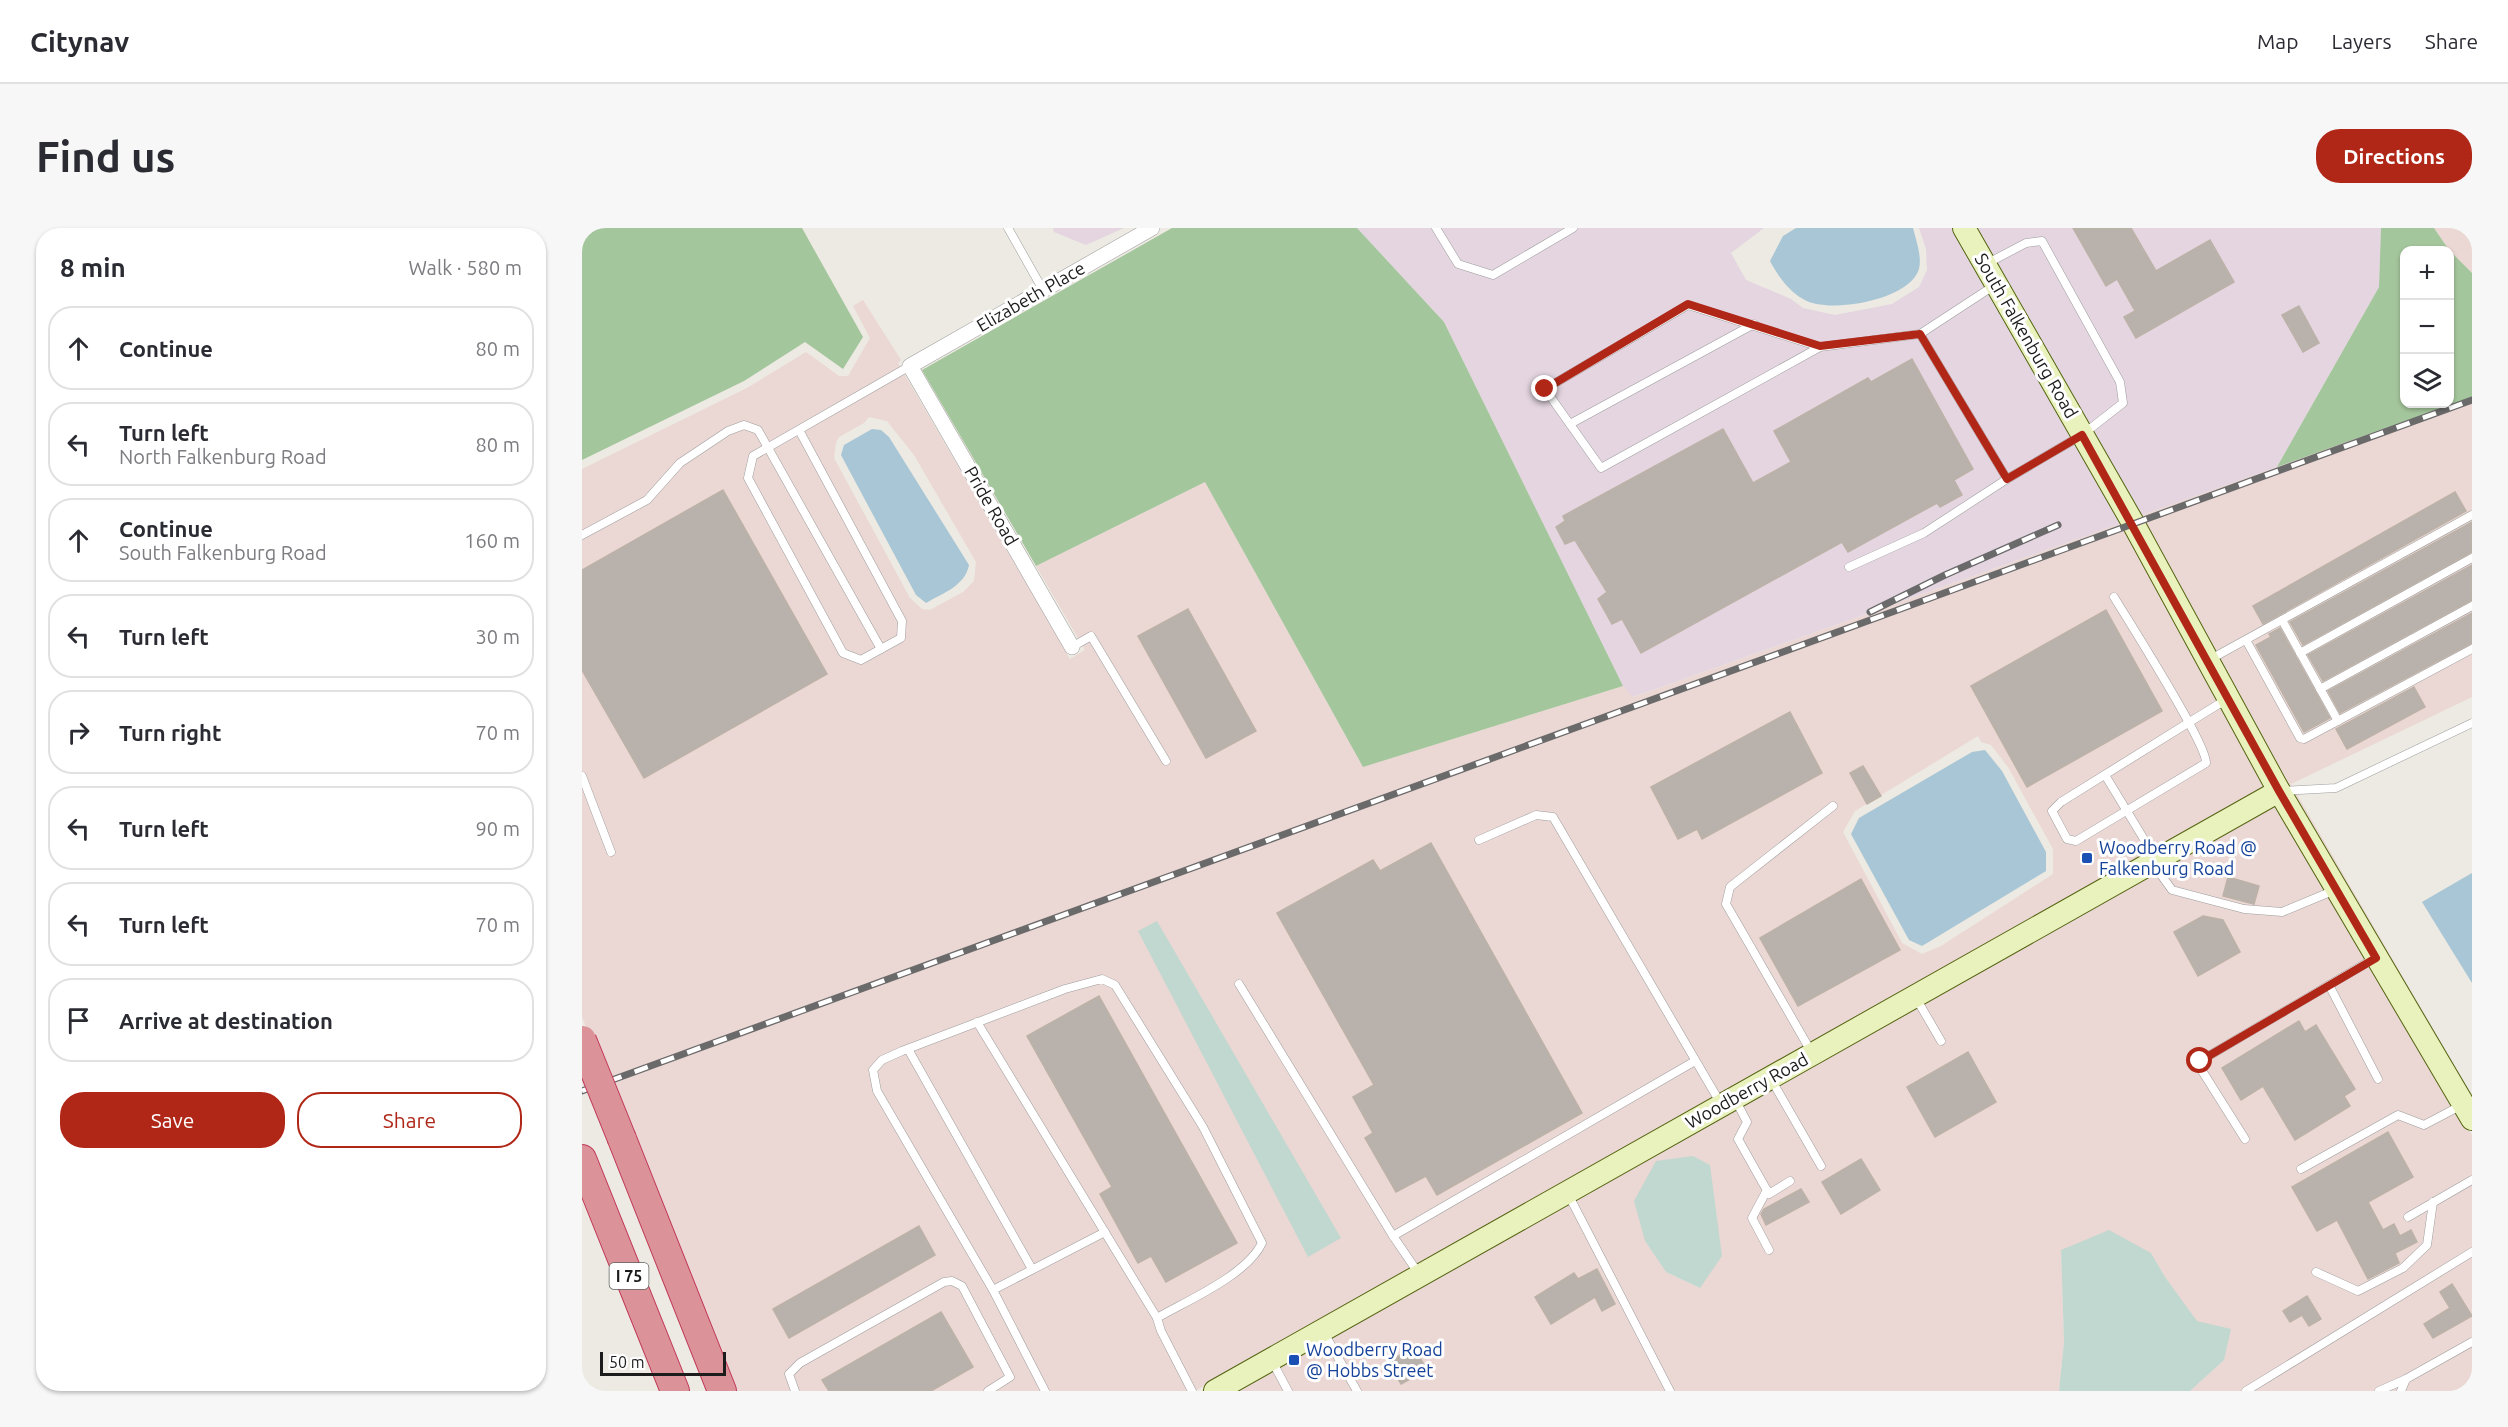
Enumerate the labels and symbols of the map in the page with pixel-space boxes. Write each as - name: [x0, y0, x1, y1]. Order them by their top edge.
- street label: South Falkenburg Road: [1971, 250, 2082, 421]
- street label: Elizabeth Place: [973, 257, 1088, 335]
- route end: [1531, 375, 1557, 401]
- street label: Pride Road: [961, 462, 1023, 549]
- place label: Woodberry Road @ Falkenburg Road: [2099, 837, 2257, 878]
- marker: Woodberry Road @ Falkenburg Road: [2080, 851, 2094, 865]
- route start: [2186, 1047, 2212, 1073]
- street label: Woodberry Road: [1682, 1048, 1811, 1132]
- road number: I 75: [610, 1263, 648, 1289]
- place label: Woodberry Road @ Hobbs Street: [1306, 1339, 1443, 1380]
- scale bar: [600, 1349, 726, 1376]
- marker: Woodberry Road @ Hobbs Street: [1287, 1353, 1301, 1367]

